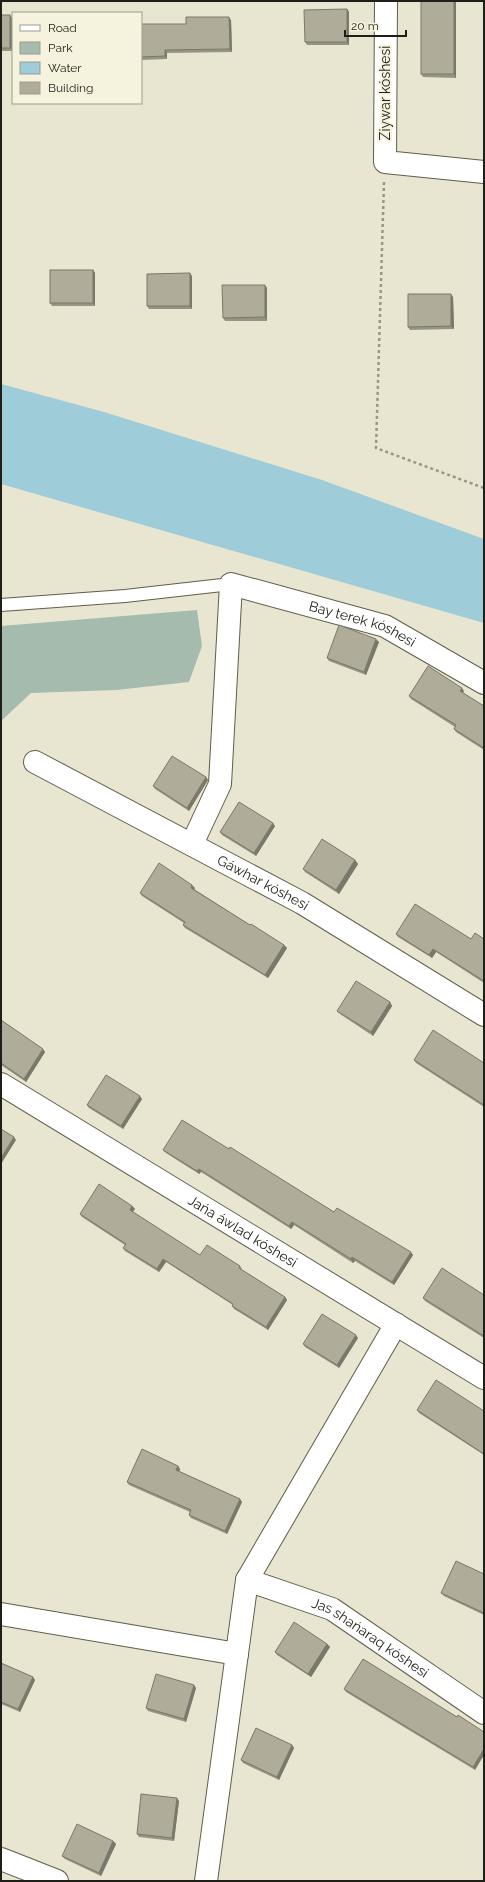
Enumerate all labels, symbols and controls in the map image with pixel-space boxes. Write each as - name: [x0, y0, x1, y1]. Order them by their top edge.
- legend: [12, 12, 142, 104]
- scale bar: [345, 12, 406, 38]
- text: 20 m: [351, 19, 379, 33]
- text: Road: [48, 21, 77, 35]
- text: Park: [48, 41, 73, 55]
- street label: Ziywar kóshesi: [377, 46, 393, 140]
- text: Water: [48, 61, 82, 75]
- text: Building: [48, 81, 94, 95]
- street label: Bay terek kóshesi: [307, 598, 419, 650]
- street label: Gáwhar kóshesi: [215, 852, 312, 913]
- street label: Jańa áwlad kóshesi: [185, 1192, 300, 1270]
- street label: Jas shańaraq kóshesi: [310, 1595, 432, 1681]

